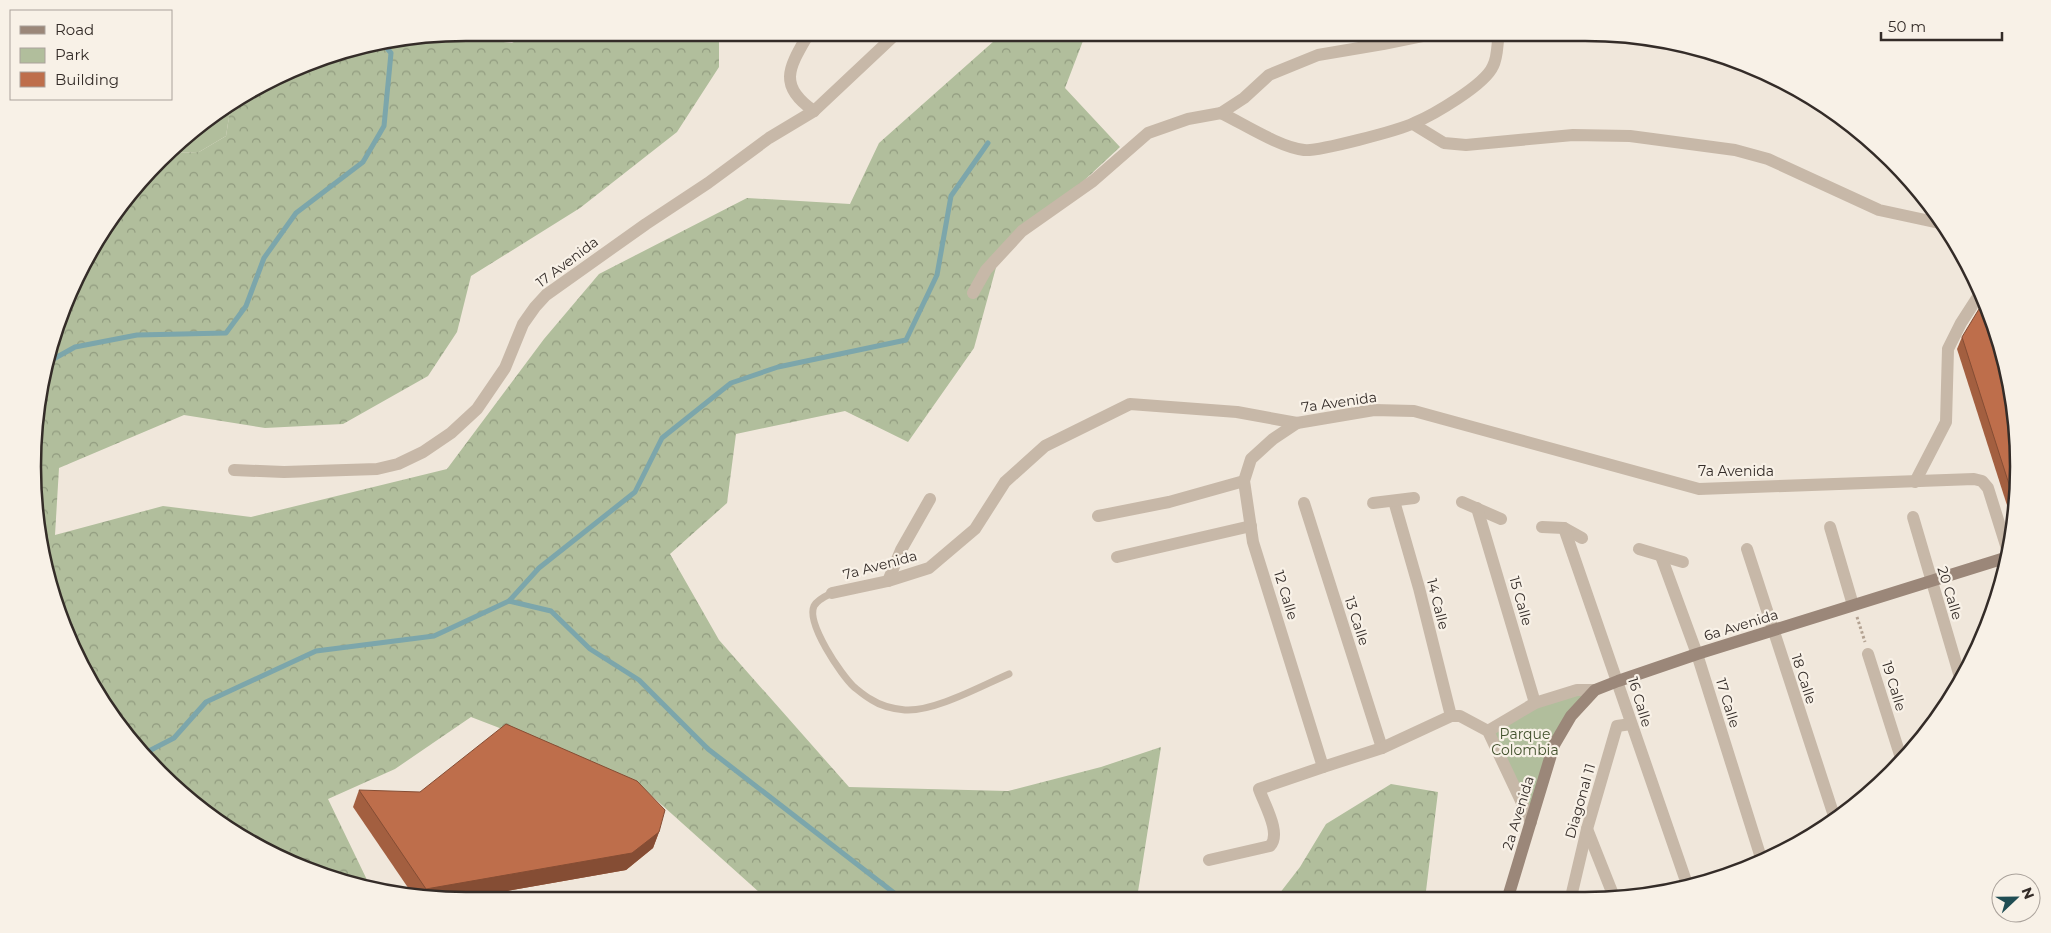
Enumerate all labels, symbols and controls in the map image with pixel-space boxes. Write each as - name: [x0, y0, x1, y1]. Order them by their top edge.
- legend: [10, 10, 172, 100]
- scale bar: [1881, 10, 2002, 42]
- text: 50 m: [1888, 17, 1926, 36]
- text: Road: [55, 20, 94, 39]
- text: Park: [55, 45, 89, 64]
- text: Building: [55, 70, 119, 89]
- street label: 17 Avenida: [532, 233, 602, 291]
- street label: 7a Avenida: [1300, 388, 1378, 416]
- street label: 7a Avenida: [1698, 462, 1774, 480]
- street label: 7a Avenida: [841, 546, 919, 584]
- street label: 20 Calle: [1933, 564, 1967, 622]
- street label: 12 Calle: [1270, 568, 1302, 622]
- street label: 15 Calle: [1505, 574, 1537, 628]
- street label: 14 Calle: [1423, 577, 1453, 631]
- street label: 13 Calle: [1341, 594, 1373, 648]
- street label: 6a Avenida: [1702, 605, 1780, 645]
- street label: 18 Calle: [1787, 652, 1821, 706]
- street label: 19 Calle: [1878, 659, 1910, 713]
- street label: 16 Calle: [1624, 675, 1656, 729]
- street label: 17 Calle: [1712, 676, 1744, 730]
- park label: Parque Colombia: [1491, 725, 1559, 759]
- street label: Diagonal 11: [1561, 761, 1599, 841]
- street label: 2a Avenida: [1498, 774, 1538, 852]
- north arrow: [1991, 873, 2041, 923]
- text: N: [2018, 885, 2039, 902]

